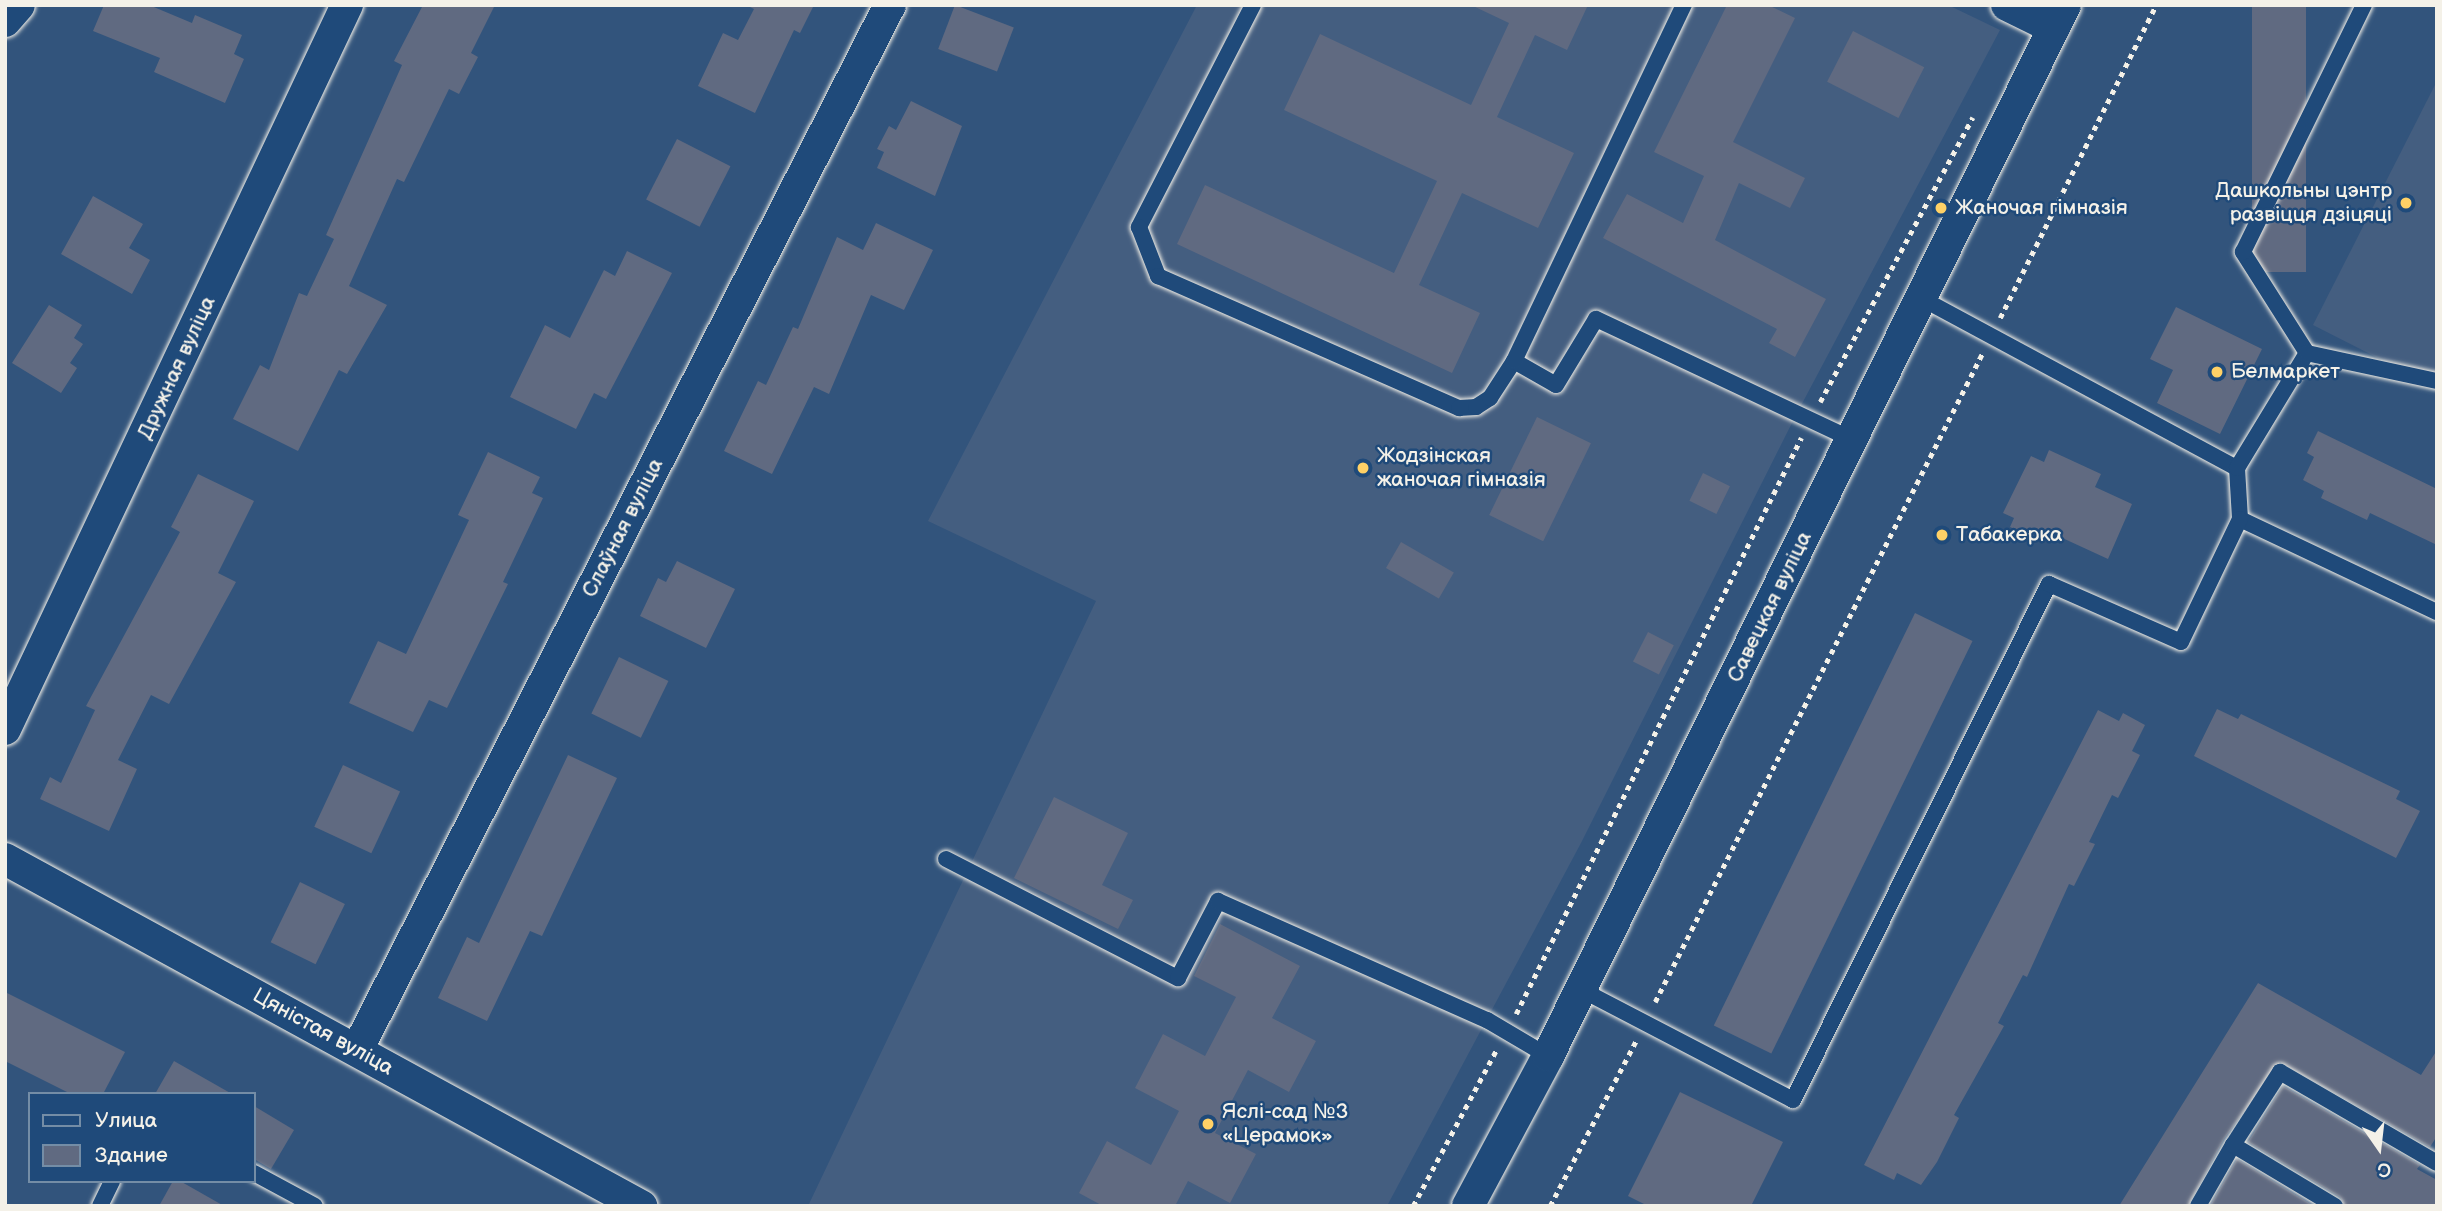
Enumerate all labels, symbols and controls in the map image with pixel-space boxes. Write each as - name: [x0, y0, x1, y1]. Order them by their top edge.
- place label: Дашкольны цэнтр развіцця дзіцяці: [2215, 178, 2392, 228]
- place label: Жаночая гімназія: [1955, 195, 2128, 221]
- marker: Дашкольны цэнтр развіцця дзіцяці: [2398, 195, 2414, 211]
- marker: Жаночая гімназія: [1933, 200, 1949, 216]
- street label: Дружная вуліца: [133, 292, 221, 444]
- place label: Белмаркет: [2231, 359, 2340, 385]
- marker: Белмаркет: [2209, 364, 2225, 380]
- place label: Жодзінская жаночая гімназія: [1377, 443, 1546, 493]
- street label: Слаўная вуліца: [577, 454, 669, 602]
- marker: Жодзінская жаночая гімназія: [1355, 460, 1371, 476]
- place label: Табакерка: [1956, 522, 2062, 548]
- street label: Савецкая вуліца: [1723, 527, 1817, 687]
- marker: Табакерка: [1934, 527, 1950, 543]
- street label: Цяністая вуліца: [248, 983, 398, 1081]
- legend: [28, 1092, 256, 1183]
- place label: Яслі-сад №3 «Церамок»: [1222, 1099, 1348, 1149]
- text: Улица: [95, 1108, 157, 1133]
- north arrow: [2344, 1113, 2414, 1183]
- marker: Яслі-сад №3 «Церамок»: [1200, 1116, 1216, 1132]
- text: Здание: [95, 1143, 168, 1168]
- text: С: [2375, 1156, 2393, 1182]

